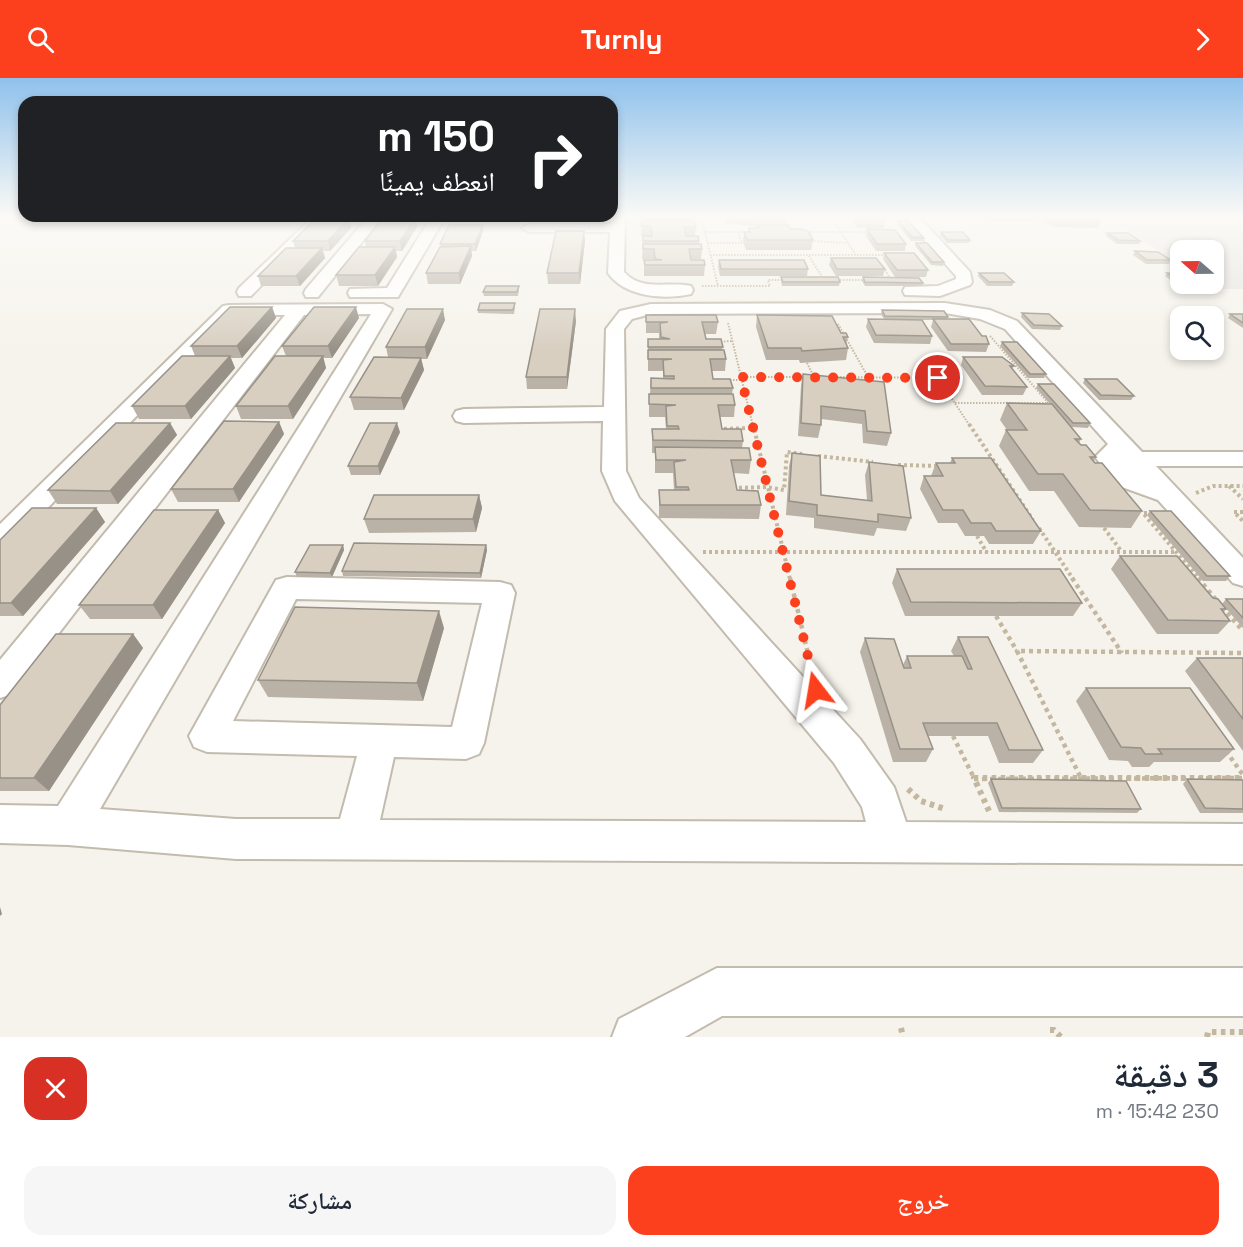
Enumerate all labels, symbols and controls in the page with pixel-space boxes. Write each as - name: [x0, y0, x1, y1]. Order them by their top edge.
- text: Turnly: [581, 22, 662, 57]
- icon: search: [24, 23, 57, 56]
- icon: forward: [1186, 23, 1219, 56]
- text: 150 m: [377, 110, 495, 163]
- icon: right: [516, 120, 594, 198]
- text: انعطف يمينًا: [379, 164, 495, 199]
- north arrow: [1170, 240, 1224, 294]
- map controls: [1170, 240, 1224, 360]
- button: search: [1170, 306, 1224, 360]
- pin: [912, 352, 963, 403]
- icon: arrive: [921, 361, 954, 394]
- position arrow: [784, 658, 848, 722]
- text: 3 دقيقة: [1113, 1052, 1219, 1098]
- button: close: [24, 1057, 87, 1120]
- text: 230 m · 15:42: [1096, 1098, 1219, 1124]
- button: مشاركة: [24, 1166, 616, 1235]
- button: خروج: [628, 1166, 1219, 1235]

